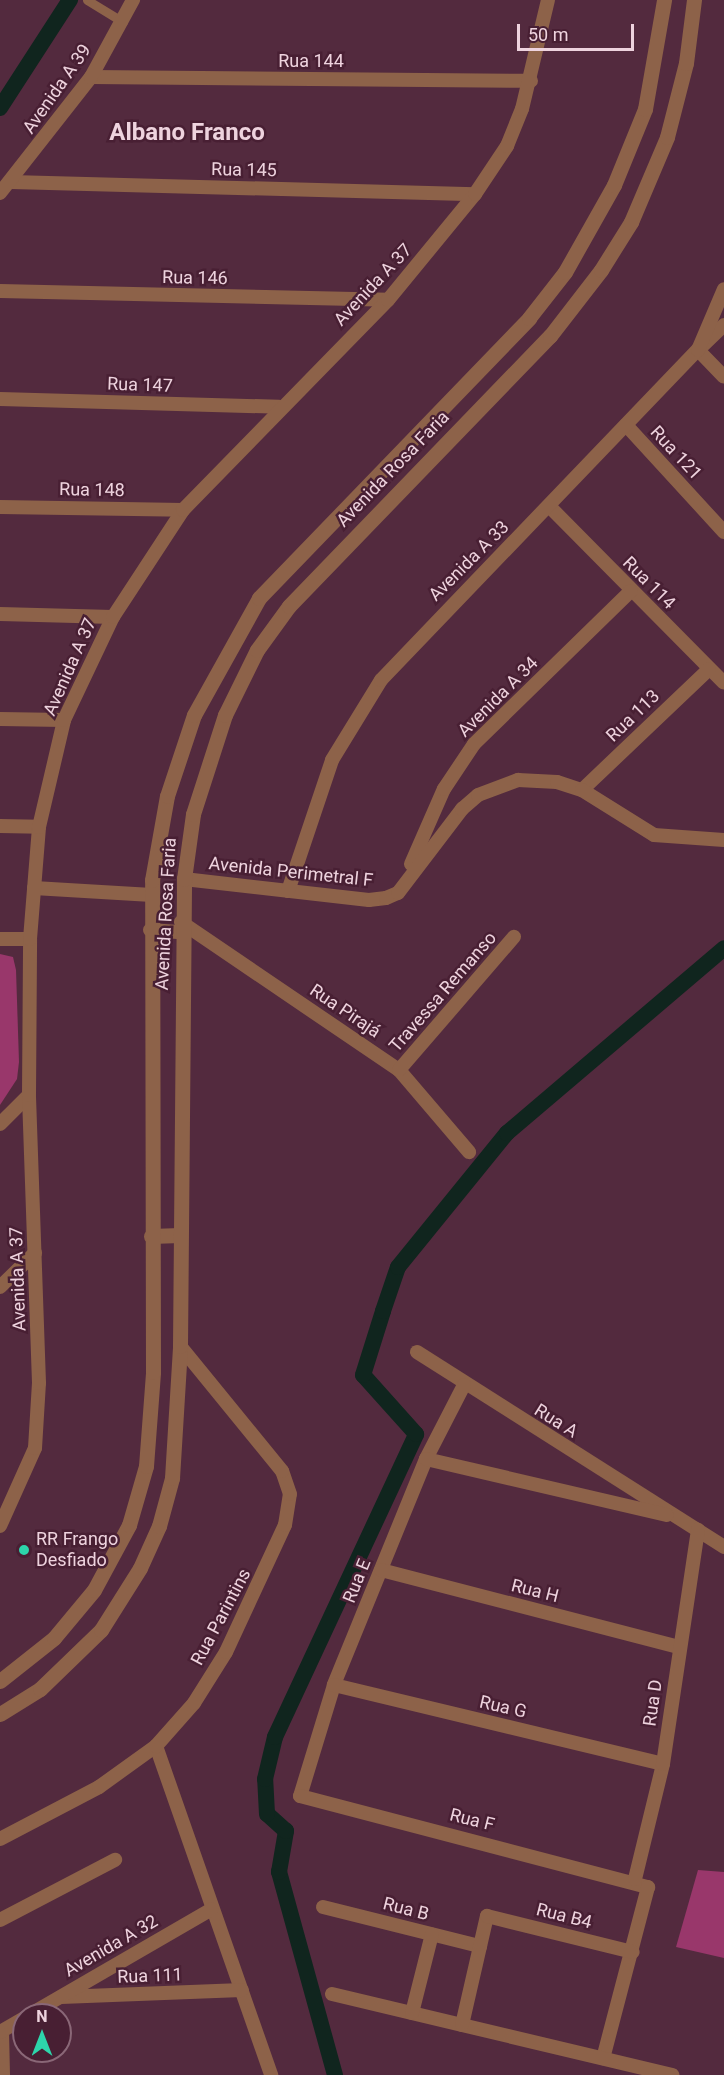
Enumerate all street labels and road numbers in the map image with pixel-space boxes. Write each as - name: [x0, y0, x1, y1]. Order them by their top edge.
- street label: Avenida A 39: [18, 40, 96, 138]
- street label: Rua 144: [278, 50, 344, 72]
- street label: Rua 145: [211, 159, 277, 181]
- street label: Avenida A 37: [329, 239, 417, 331]
- street label: Rua 146: [162, 267, 228, 289]
- street label: Rua 147: [107, 373, 173, 397]
- street label: Avenida Rosa Faria: [332, 407, 454, 531]
- street label: Rua 121: [646, 422, 706, 484]
- street label: Rua 148: [59, 479, 125, 501]
- street label: Avenida A 33: [424, 516, 514, 606]
- street label: Rua 114: [618, 552, 680, 614]
- street label: Avenida A 37: [39, 615, 101, 719]
- street label: Avenida A 34: [453, 652, 543, 742]
- street label: Rua 113: [602, 685, 664, 747]
- street label: Avenida Rosa Faria: [151, 837, 181, 991]
- street label: Avenida Perimetral F: [208, 853, 374, 891]
- street label: Travessa Remanso: [385, 927, 501, 1057]
- street label: Rua Pirajá: [306, 979, 384, 1043]
- street label: Avenida A 37: [5, 1226, 31, 1332]
- street label: Rua A: [530, 1399, 582, 1443]
- street label: Rua E: [338, 1556, 376, 1606]
- street label: Rua Parintins: [187, 1565, 255, 1669]
- street label: Rua H: [509, 1575, 561, 1607]
- street label: Rua D: [639, 1678, 667, 1728]
- street label: Rua G: [477, 1691, 529, 1723]
- street label: Rua F: [447, 1804, 497, 1836]
- street label: Rua B: [381, 1893, 431, 1925]
- street label: Rua B4: [534, 1899, 594, 1933]
- street label: Avenida A 32: [60, 1910, 162, 1982]
- street label: Rua 111: [117, 1964, 183, 1988]

